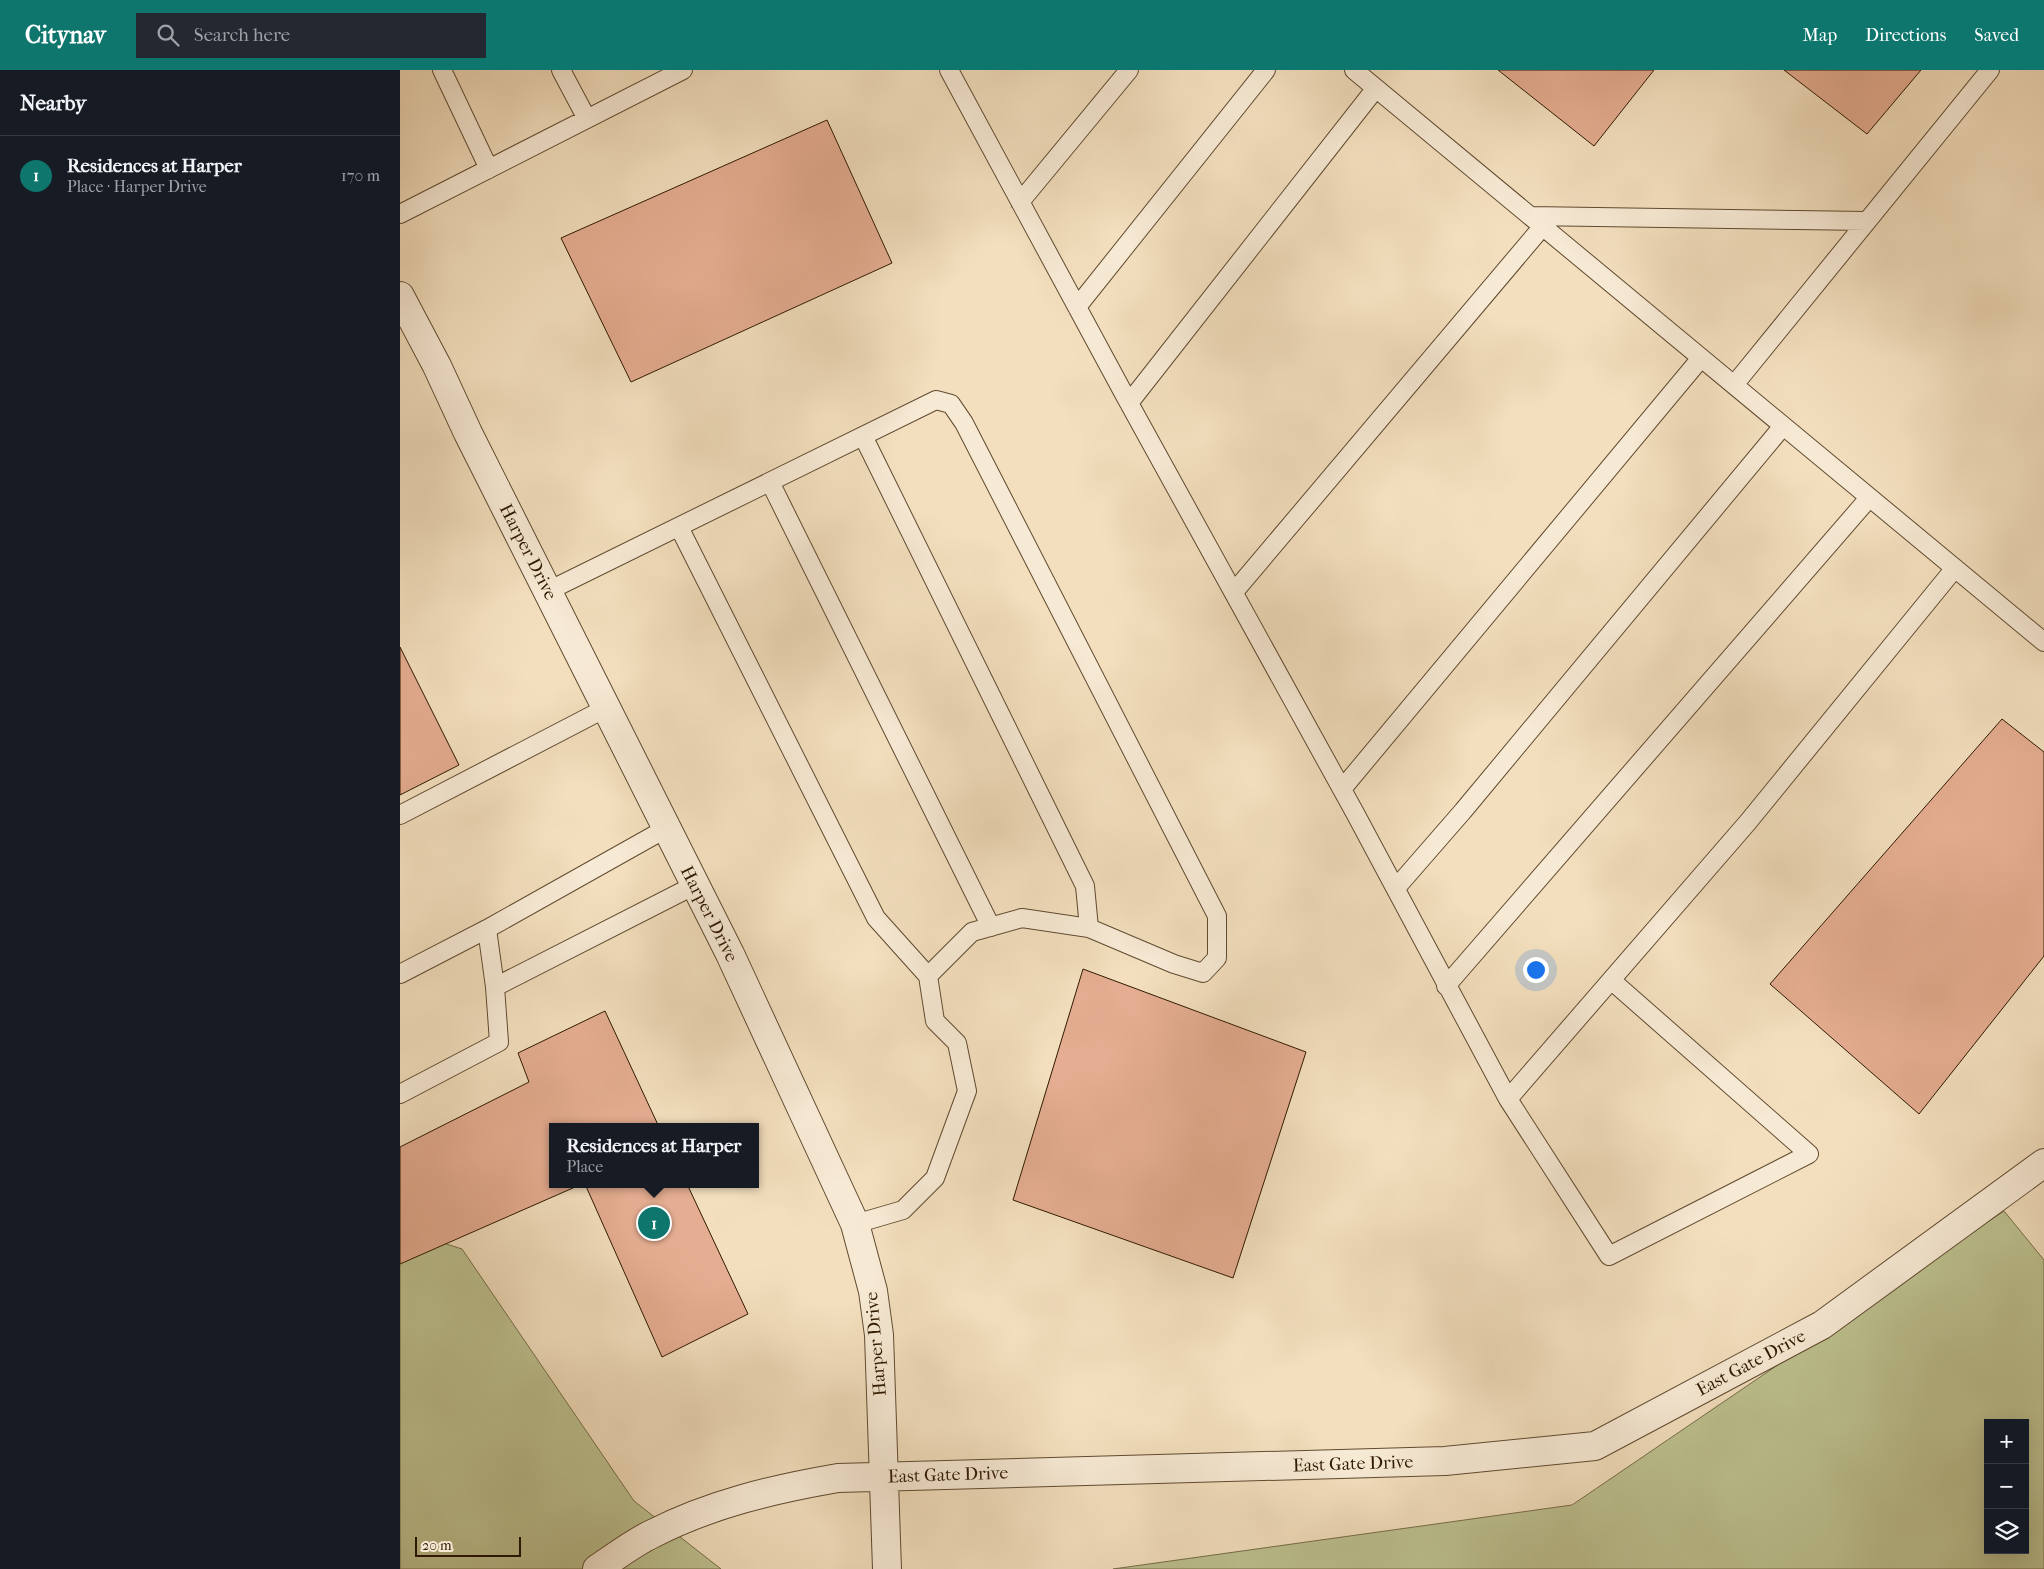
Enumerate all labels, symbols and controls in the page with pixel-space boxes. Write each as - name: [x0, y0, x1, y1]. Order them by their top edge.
- search box: [136, 13, 486, 58]
- text: Citynav: [25, 21, 106, 49]
- icon: search: [154, 21, 182, 49]
- text: Search here: [194, 24, 290, 46]
- text: Map: [1803, 25, 1837, 46]
- text: Directions: [1865, 25, 1946, 46]
- text: Saved: [1974, 25, 2019, 46]
- text: Nearby: [20, 91, 86, 115]
- text: Residences at Harper: [67, 155, 242, 177]
- text: 1: [33, 166, 39, 185]
- text: 170 m: [341, 166, 380, 185]
- text: Place · Harper Drive: [67, 177, 207, 196]
- street label: Harper Drive: [495, 501, 561, 604]
- street label: Harper Drive: [676, 863, 742, 966]
- your location: [1523, 957, 1549, 983]
- popup: [549, 1123, 759, 1188]
- text: Residences at Harper: [567, 1135, 741, 1157]
- text: Place: [567, 1157, 603, 1176]
- pin: 1: [638, 1204, 670, 1242]
- street label: Harper Drive: [861, 1291, 891, 1397]
- street label: East Gate Drive: [1693, 1325, 1809, 1401]
- map controls: [1984, 1419, 2029, 1554]
- button: +: [1984, 1419, 2029, 1464]
- street label: East Gate Drive: [1292, 1451, 1414, 1477]
- street label: East Gate Drive: [887, 1462, 1009, 1488]
- button: −: [1984, 1464, 2029, 1509]
- button: layers: [1984, 1509, 2029, 1554]
- scale bar: [415, 1534, 521, 1557]
- text: 20 m: [422, 1537, 452, 1554]

